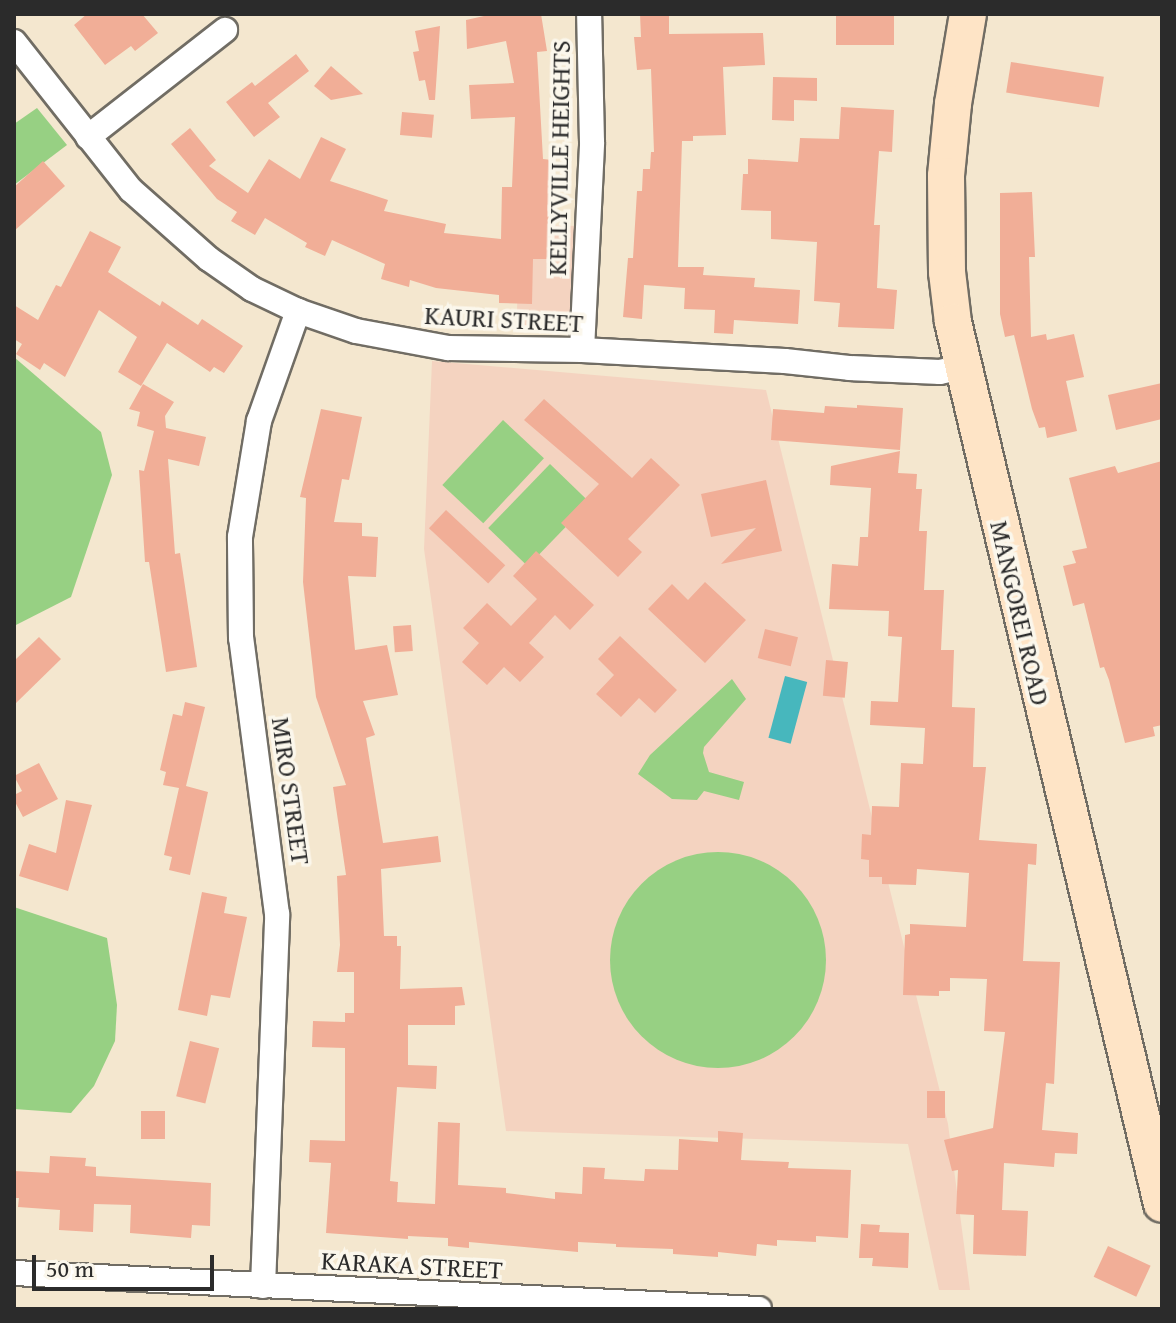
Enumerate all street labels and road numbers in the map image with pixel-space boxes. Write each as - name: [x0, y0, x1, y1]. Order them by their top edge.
- street label: KELLYVILLE HEIGHTS: [541, 40, 577, 276]
- street label: KAURI STREET: [424, 299, 584, 339]
- street label: MANGOREI ROAD: [984, 518, 1056, 708]
- street label: MIRO STREET: [265, 715, 317, 867]
- street label: KARAKA STREET: [320, 1245, 504, 1285]

